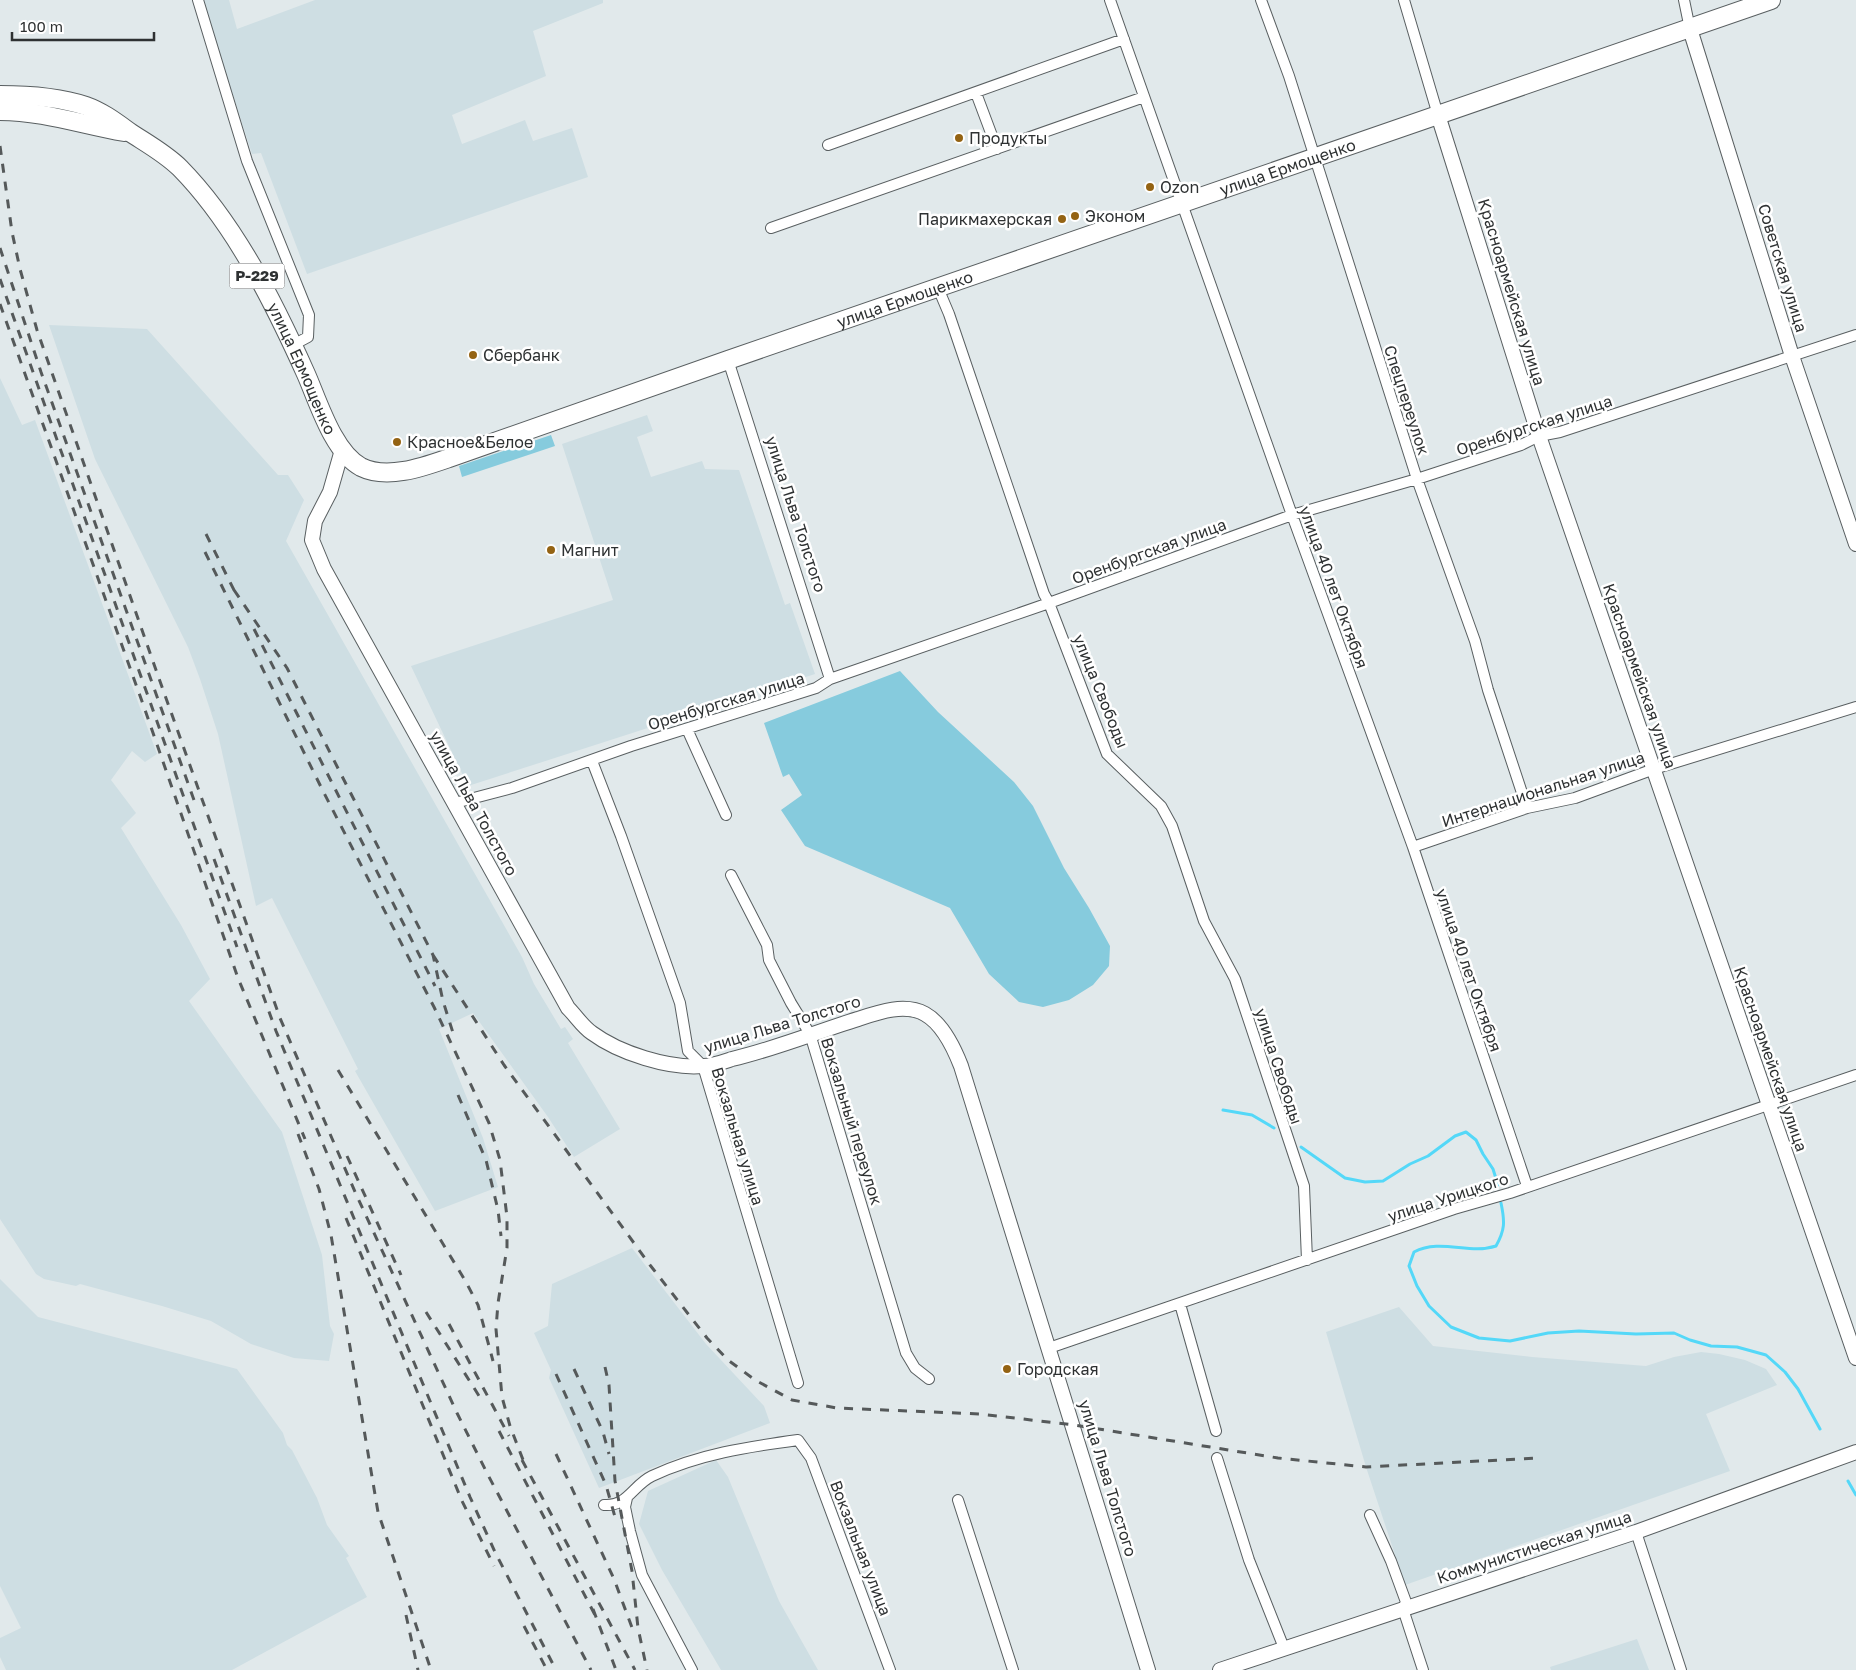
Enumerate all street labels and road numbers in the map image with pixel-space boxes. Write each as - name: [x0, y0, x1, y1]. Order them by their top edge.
- street label: улица Ермощенко: [1217, 134, 1358, 200]
- street label: Красноармейская улица: [1474, 196, 1550, 388]
- street label: Советская улица: [1754, 201, 1812, 335]
- road number: Р-229: [230, 264, 284, 288]
- street label: улица Ермощенко: [834, 266, 975, 332]
- street label: улица Ермощенко: [264, 299, 341, 438]
- street label: Спецпереулок: [1380, 343, 1434, 457]
- street label: Оренбургская улица: [1454, 390, 1614, 460]
- street label: улица Льва Толстого: [761, 433, 831, 595]
- street label: улица 40 лет Октября: [1295, 503, 1373, 671]
- street label: Оренбургская улица: [1069, 514, 1229, 588]
- street label: Красноармейская улица: [1599, 581, 1681, 771]
- street label: улица Свободы: [1069, 631, 1133, 751]
- street label: Оренбургская улица: [645, 668, 807, 734]
- street label: улица Льва Толстого: [426, 727, 522, 879]
- street label: Интернациональная улица: [1439, 747, 1647, 831]
- street label: улица 40 лет Октября: [1432, 886, 1506, 1054]
- street label: Красноармейская улица: [1730, 964, 1812, 1154]
- street label: улица Льва Толстого: [701, 991, 863, 1057]
- street label: улица Свободы: [1251, 1005, 1307, 1127]
- street label: Вокзальный переулок: [817, 1035, 887, 1207]
- street label: Вокзальная улица: [707, 1065, 769, 1207]
- street label: улица Урицкого: [1385, 1168, 1511, 1226]
- street label: улица Льва Толстого: [1075, 1397, 1141, 1559]
- street label: Вокзальная улица: [826, 1477, 896, 1619]
- street label: Коммунистическая улица: [1434, 1506, 1634, 1588]

